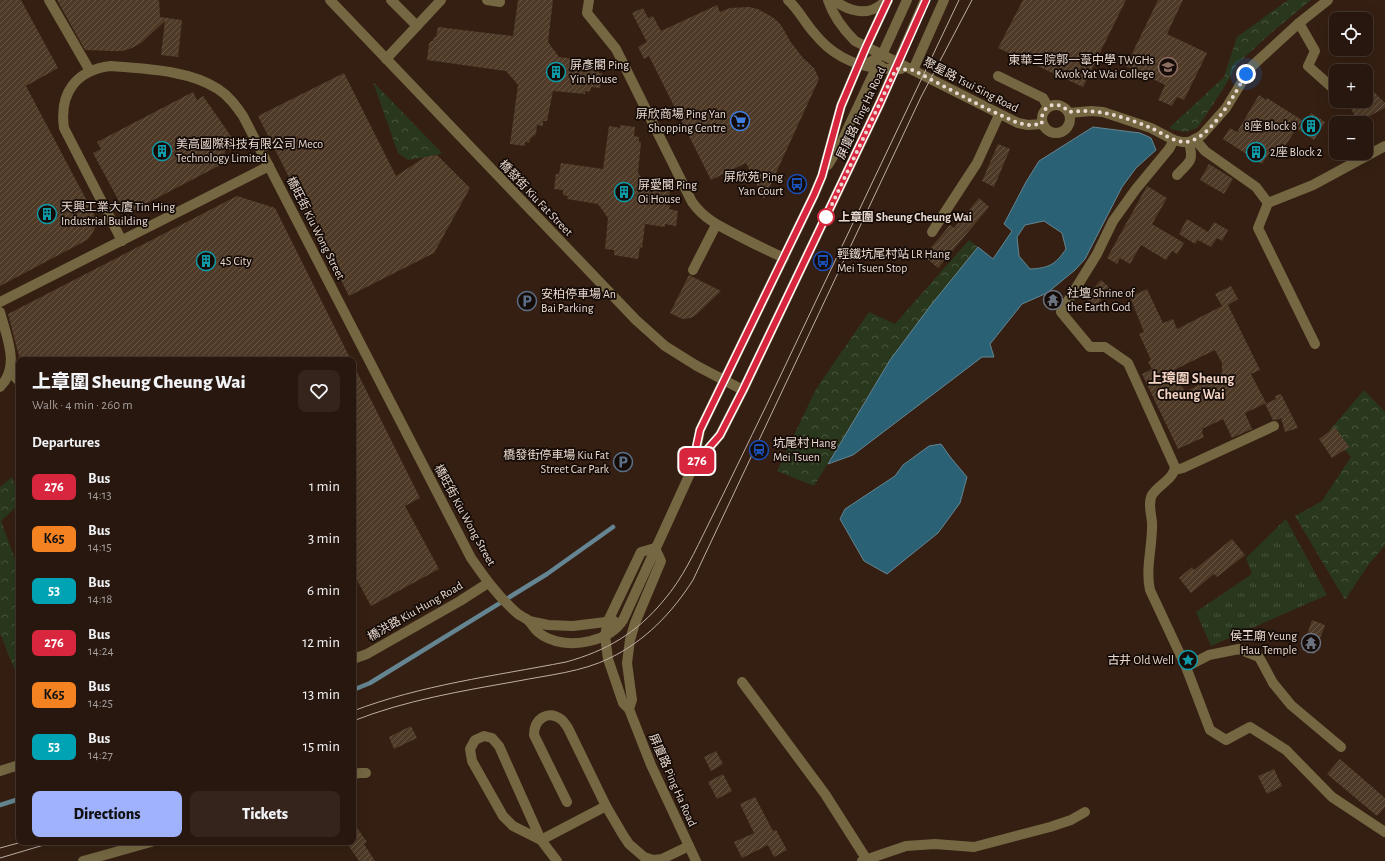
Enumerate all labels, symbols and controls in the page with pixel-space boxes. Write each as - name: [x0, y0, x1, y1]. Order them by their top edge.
- map controls: [1329, 12, 1373, 160]
- button: locate: [1329, 12, 1373, 56]
- place label: 東華三院郭一葦中學 TWGHs Kwok Yat Wai College: [1008, 53, 1154, 80]
- street label: 聚星路 Tsui Sing Road: [922, 55, 1021, 114]
- school or university icon: 東華三院郭一葦中學 TWGHs Kwok Yat Wai College: [1157, 56, 1179, 78]
- place label: 屏彥閣 Ping Yin House: [570, 58, 629, 85]
- building icon: 屏彥閣 Ping Yin House: [545, 61, 567, 83]
- street label: 屏廈路 Ping Ha Road: [833, 64, 888, 161]
- your location: [1236, 64, 1256, 84]
- button: +: [1329, 64, 1373, 108]
- place label: 屏欣商場 Ping Yan Shopping Centre: [636, 107, 726, 134]
- supermarket icon: 屏欣商場 Ping Yan Shopping Centre: [729, 110, 751, 132]
- building icon: 8座 Block 8: [1300, 115, 1322, 137]
- button: −: [1329, 116, 1373, 160]
- place label: 8座 Block 8: [1244, 119, 1297, 132]
- place label: 美高國際科技有限公司 Meco Technology Limited: [176, 137, 323, 165]
- building icon: 美高國際科技有限公司 Meco Technology Limited: [151, 140, 173, 162]
- building icon: 2座 Block 2: [1245, 141, 1267, 163]
- place label: 2座 Block 2: [1270, 145, 1323, 158]
- street label: 橋發街 Kiu Fat Street: [497, 157, 576, 238]
- place label: 屏欣苑 Ping Yan Court: [724, 170, 783, 197]
- bus stop icon: 屏欣苑 Ping Yan Court: [786, 173, 808, 195]
- street label: 橋旺街 Kiu Wong Street: [285, 174, 348, 282]
- place label: 屏愛閣 Ping Oi House: [638, 178, 697, 205]
- building icon: 屏愛閣 Ping Oi House: [613, 181, 635, 203]
- place label: 天興工業大廈 Tin Hing Industrial Building: [61, 200, 175, 227]
- building icon: 天興工業大廈 Tin Hing Industrial Building: [36, 203, 58, 225]
- marker: 上章圍 Sheung Cheung Wai: [817, 208, 835, 226]
- place label: 上章圍 Sheung Cheung Wai: [838, 210, 972, 223]
- place label: 輕鐵坑尾村站 LR Hang Mei Tsuen Stop: [837, 247, 950, 274]
- building icon: 4S City: [195, 250, 217, 272]
- bus stop icon: 輕鐵坑尾村站 LR Hang Mei Tsuen Stop: [812, 250, 834, 272]
- place label: 4S City: [220, 255, 252, 268]
- place label: 社壇 Shrine of the Earth God: [1067, 286, 1136, 313]
- place label: 安柏停車場 An Bai Parking: [541, 287, 616, 314]
- temple icon: 社壇 Shrine of the Earth God: [1042, 289, 1064, 311]
- parking icon: 安柏停車場 An Bai Parking: [516, 290, 538, 312]
- button: heart: [298, 370, 340, 412]
- district label: 上璋圍 Sheung Cheung Wai: [1148, 371, 1235, 402]
- text: 上章圍 Sheung Cheung Wai: [32, 373, 246, 392]
- text: Walk · 4 min · 260 m: [32, 399, 133, 412]
- text: Departures: [32, 435, 100, 450]
- place label: 坑尾村 Hang Mei Tsuen: [773, 436, 837, 463]
- station icon: 坑尾村 Hang Mei Tsuen: [748, 439, 770, 461]
- place label: 橋發街停車場 Kiu Fat Street Car Park: [503, 448, 610, 475]
- line badge: 276: [674, 448, 720, 474]
- parking icon: 橋發街停車場 Kiu Fat Street Car Park: [612, 451, 634, 473]
- text: 276: [687, 454, 707, 468]
- street label: 橋旺街 Kiu Wong Street: [432, 462, 499, 568]
- text: Bus: [88, 471, 110, 486]
- text: 1 min: [309, 479, 340, 494]
- text: 276: [44, 480, 64, 494]
- text: 14:13: [88, 489, 112, 502]
- text: Bus: [88, 523, 110, 538]
- text: 3 min: [308, 531, 340, 546]
- text: K65: [44, 532, 65, 546]
- text: 14:15: [88, 541, 112, 554]
- text: Bus: [88, 575, 110, 590]
- street label: 橋洪路 Kiu Hung Road: [365, 578, 465, 643]
- text: 6 min: [307, 583, 340, 598]
- text: 53: [48, 584, 60, 598]
- text: 14:18: [88, 593, 112, 606]
- text: Bus: [88, 627, 110, 642]
- place label: 侯王廟 Yeung Hau Temple: [1230, 629, 1297, 656]
- temple icon: 侯王廟 Yeung Hau Temple: [1300, 632, 1322, 654]
- text: 12 min: [302, 635, 340, 650]
- text: 276: [44, 636, 64, 650]
- text: 14:24: [88, 645, 114, 658]
- place icon: 古井 Old Well: [1177, 649, 1199, 671]
- place label: 古井 Old Well: [1108, 653, 1174, 666]
- text: Bus: [88, 679, 110, 694]
- text: 13 min: [303, 687, 340, 702]
- text: K65: [44, 688, 65, 702]
- text: 14:25: [88, 697, 113, 710]
- text: Bus: [88, 731, 110, 746]
- street label: 屏廈路 Ping Ha Road: [647, 731, 700, 828]
- text: 15 min: [303, 739, 340, 754]
- text: 53: [48, 740, 60, 754]
- text: 14:27: [88, 749, 113, 762]
- button: Directions: [32, 791, 182, 837]
- button: Tickets: [190, 791, 340, 837]

